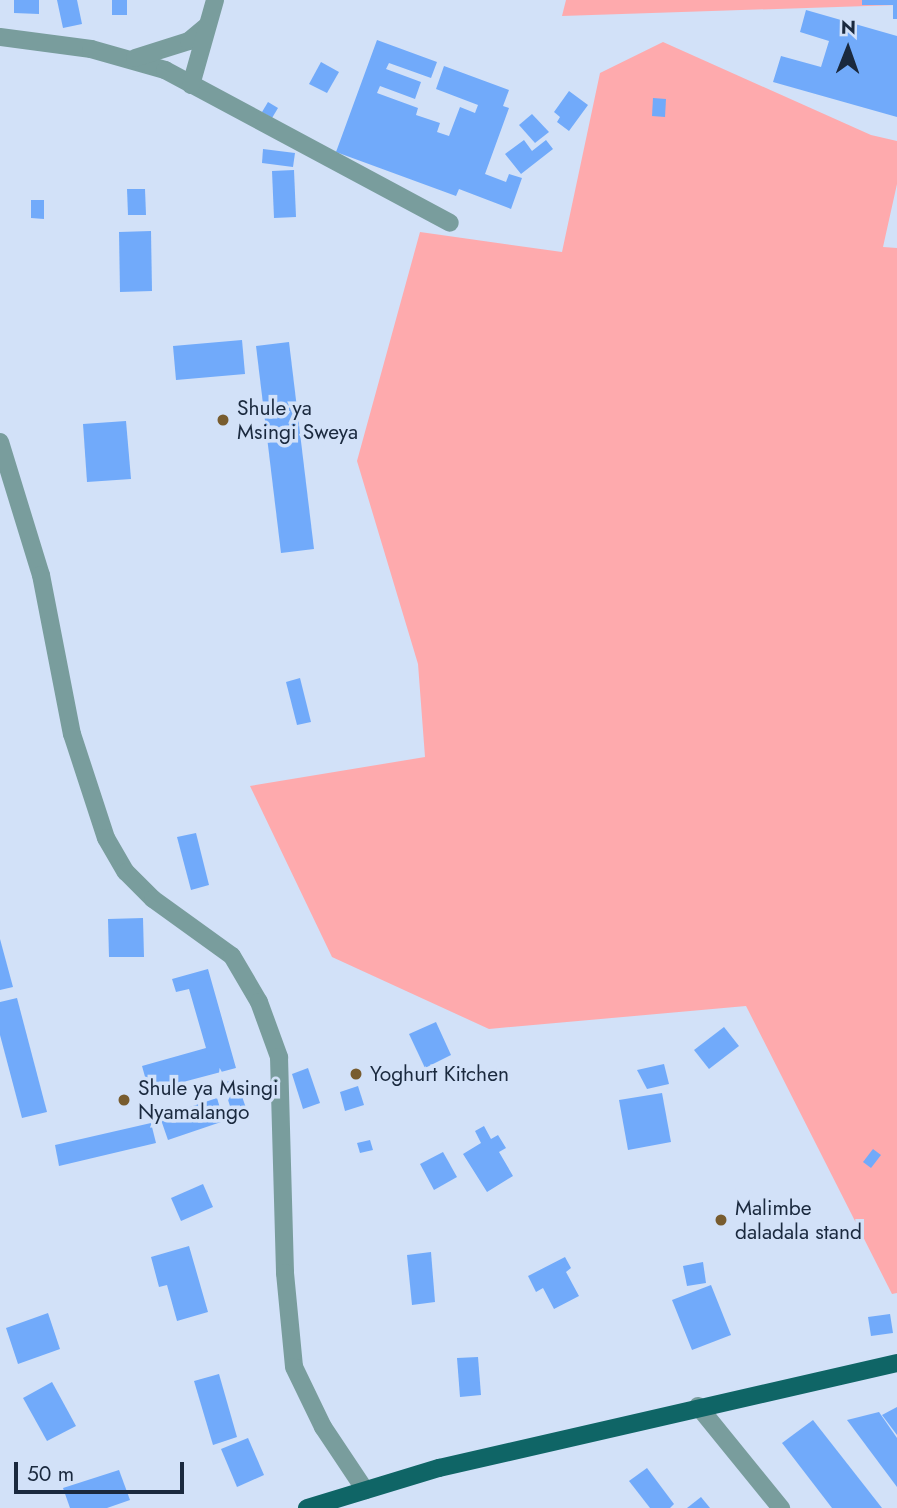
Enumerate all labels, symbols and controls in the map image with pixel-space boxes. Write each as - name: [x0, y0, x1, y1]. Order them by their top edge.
- north arrow: [813, 14, 883, 84]
- text: N: [841, 14, 856, 41]
- place label: Shule ya Msingi Sweya: [237, 395, 358, 445]
- marker: Shule ya Msingi Sweya: [215, 412, 231, 428]
- place label: Yoghurt Kitchen: [370, 1061, 509, 1087]
- marker: Yoghurt Kitchen: [348, 1066, 364, 1082]
- place label: Shule ya Msingi Nyamalango: [138, 1075, 279, 1125]
- marker: Shule ya Msingi Nyamalango: [116, 1092, 132, 1108]
- place label: Malimbe daladala stand: [735, 1195, 862, 1245]
- marker: Malimbe daladala stand: [713, 1212, 729, 1228]
- scale bar: [18, 1448, 187, 1492]
- text: 50 m: [27, 1459, 74, 1489]

